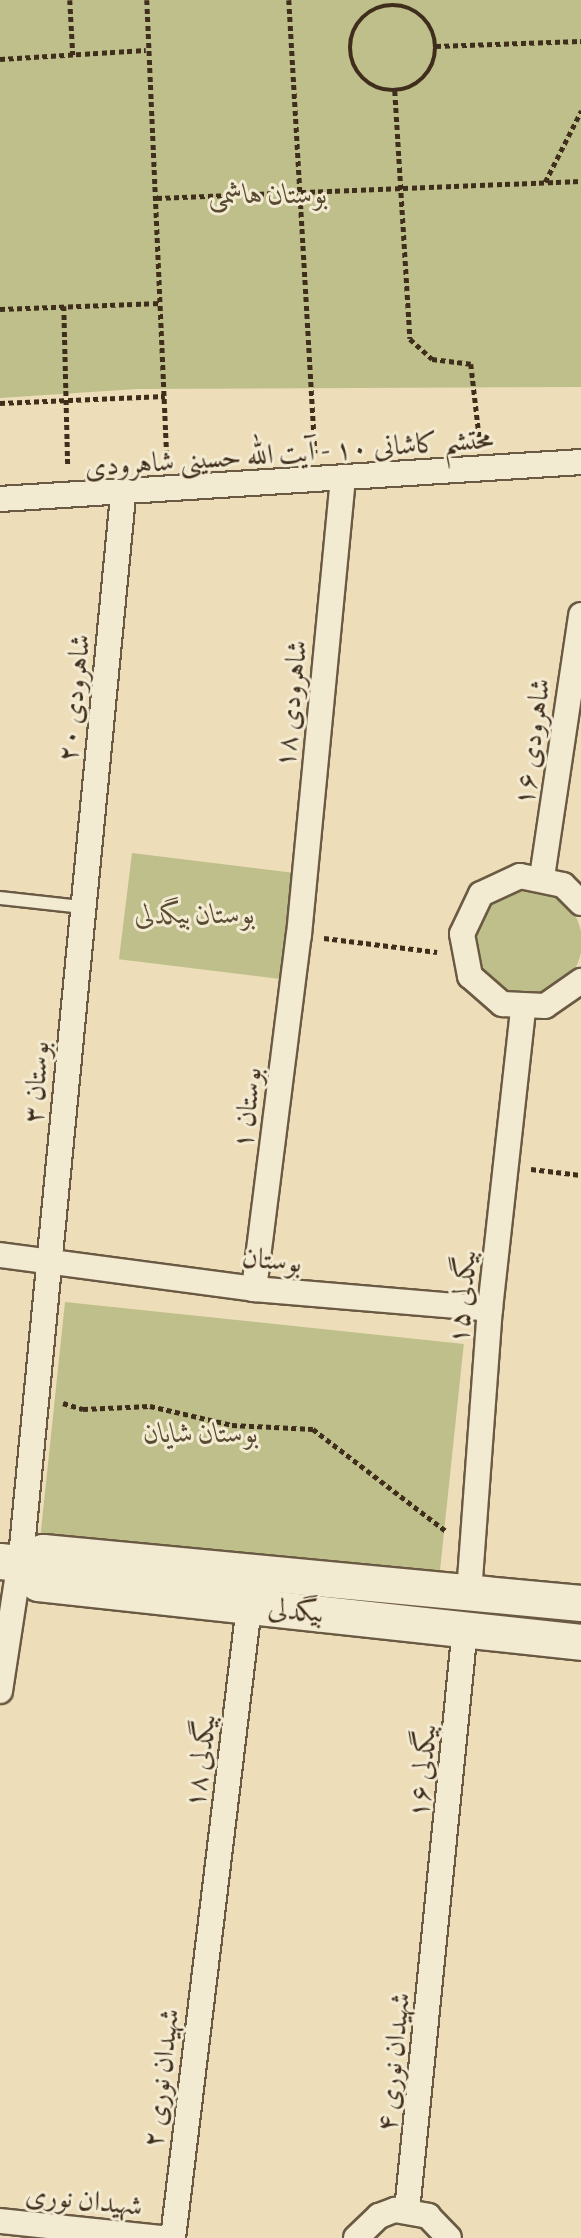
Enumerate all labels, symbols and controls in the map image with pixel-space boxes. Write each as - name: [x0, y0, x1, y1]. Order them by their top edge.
- park label: بوستان هاشمی: [208, 177, 328, 211]
- street label: محتشم کاشانی ۱۰ - آیت الله حسینی شاهرودی: [83, 422, 495, 484]
- street label: شاهرودی ۲۰: [51, 633, 97, 763]
- street label: شاهرودی ۱۸: [268, 639, 314, 769]
- street label: شاهرودی ۱۶: [506, 676, 558, 808]
- park label: بوستان بیگدلی: [135, 897, 255, 931]
- street label: بوستان ۳: [16, 1040, 56, 1124]
- street label: بوستان ۱: [225, 1065, 269, 1151]
- street label: بوستان: [240, 1240, 304, 1280]
- street label: بیگدلی ۱۵: [441, 1249, 483, 1345]
- park label: بوستان شایان: [144, 1416, 258, 1450]
- street label: بیگدلی: [266, 1590, 326, 1630]
- street label: بیگدلی ۱۸: [178, 1712, 222, 1810]
- street label: بیگدلی ۱۶: [401, 1723, 443, 1819]
- street label: شهیدان نوری ۴: [369, 1991, 417, 2133]
- street label: شهیدان نوری ۲: [136, 2007, 186, 2149]
- street label: شهیدان نوری: [24, 2177, 144, 2223]

